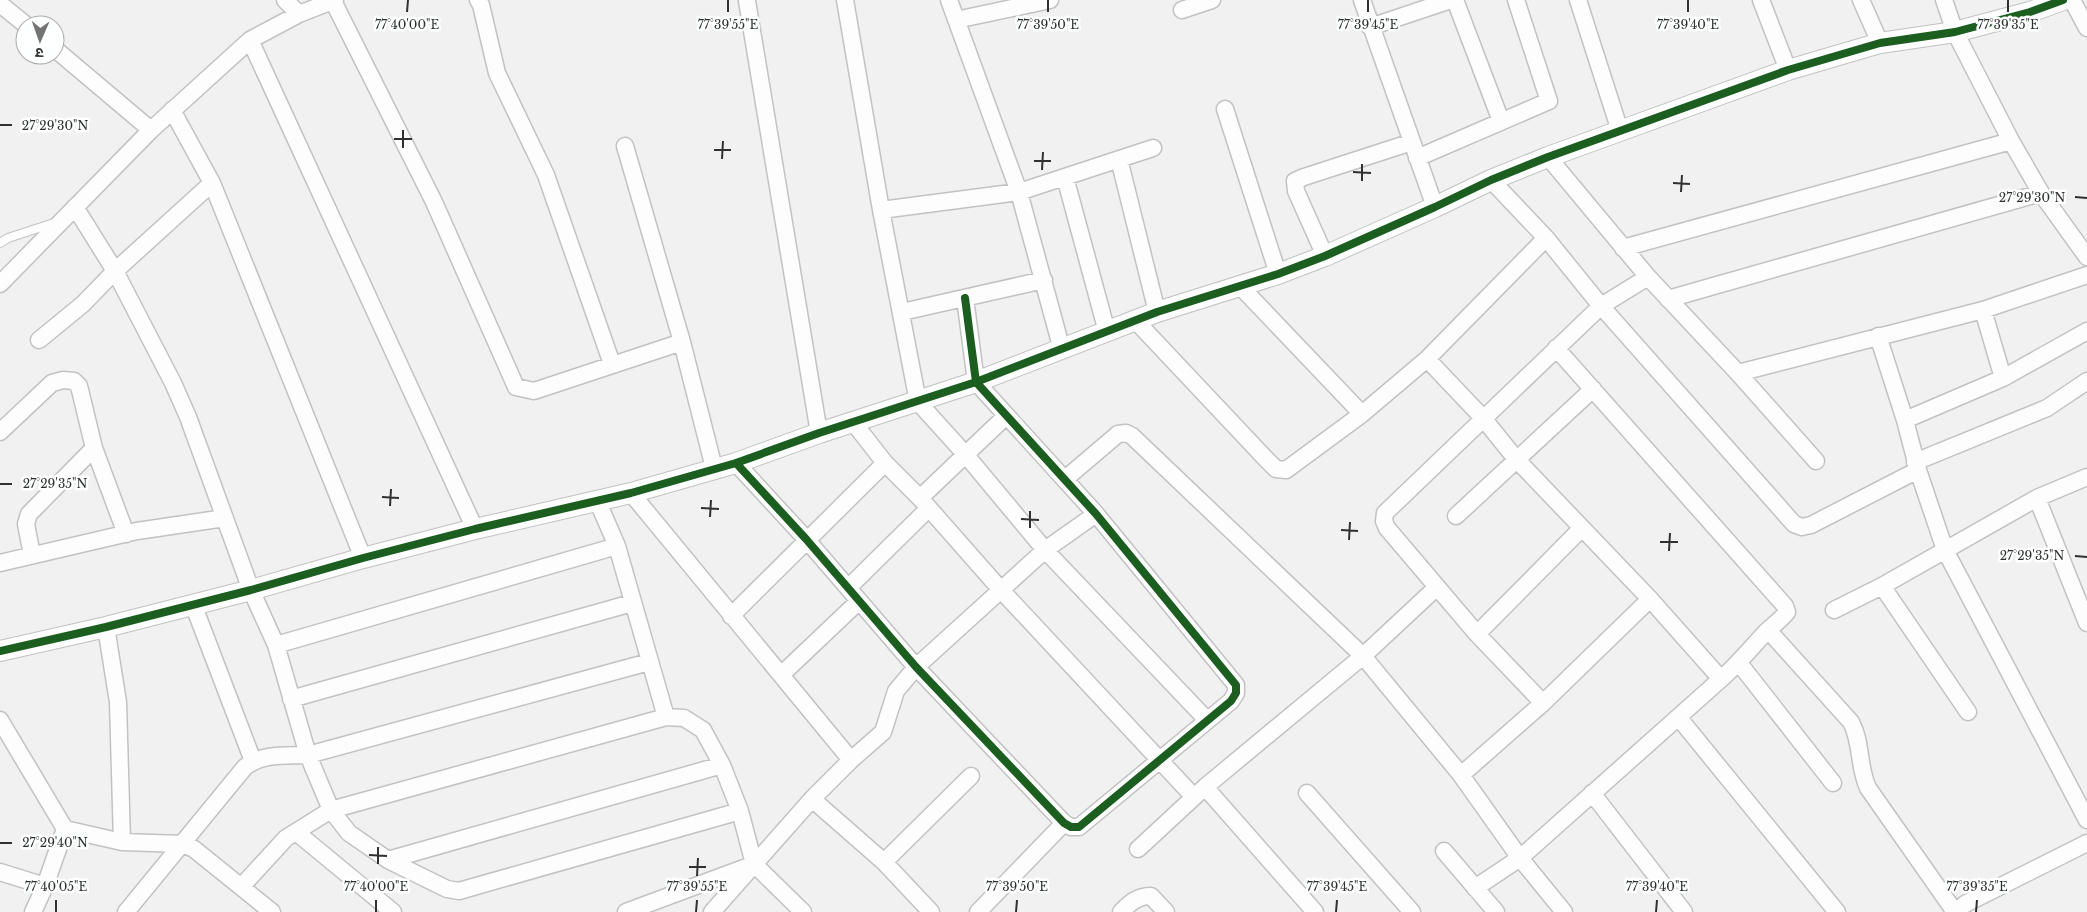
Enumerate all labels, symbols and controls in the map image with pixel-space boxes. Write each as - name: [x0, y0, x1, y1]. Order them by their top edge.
- north arrow: [15, 15, 65, 65]
- text: 77°40'00"E: [375, 17, 439, 32]
- text: 77°39'55"E: [698, 17, 758, 32]
- text: 77°39'50"E: [1017, 17, 1079, 32]
- text: 77°39'45"E: [1338, 17, 1398, 32]
- text: 77°39'40"E: [1657, 17, 1719, 32]
- text: 77°39'35"E: [1977, 17, 2039, 32]
- text: उ: [34, 44, 44, 62]
- text: 27°29'30"N: [22, 118, 88, 133]
- text: 27°29'30"N: [1999, 190, 2065, 205]
- text: 27°29'35"N: [23, 476, 88, 491]
- text: 27°29'35"N: [2000, 548, 2065, 563]
- text: 27°29'40"N: [22, 835, 88, 850]
- text: 77°40'05"E: [25, 879, 88, 894]
- text: 77°40'00"E: [344, 879, 408, 894]
- text: 77°39'55"E: [667, 879, 727, 894]
- text: 77°39'50"E: [986, 879, 1048, 894]
- text: 77°39'45"E: [1307, 879, 1367, 894]
- text: 77°39'40"E: [1626, 879, 1688, 894]
- text: 77°39'35"E: [1946, 879, 2008, 894]

